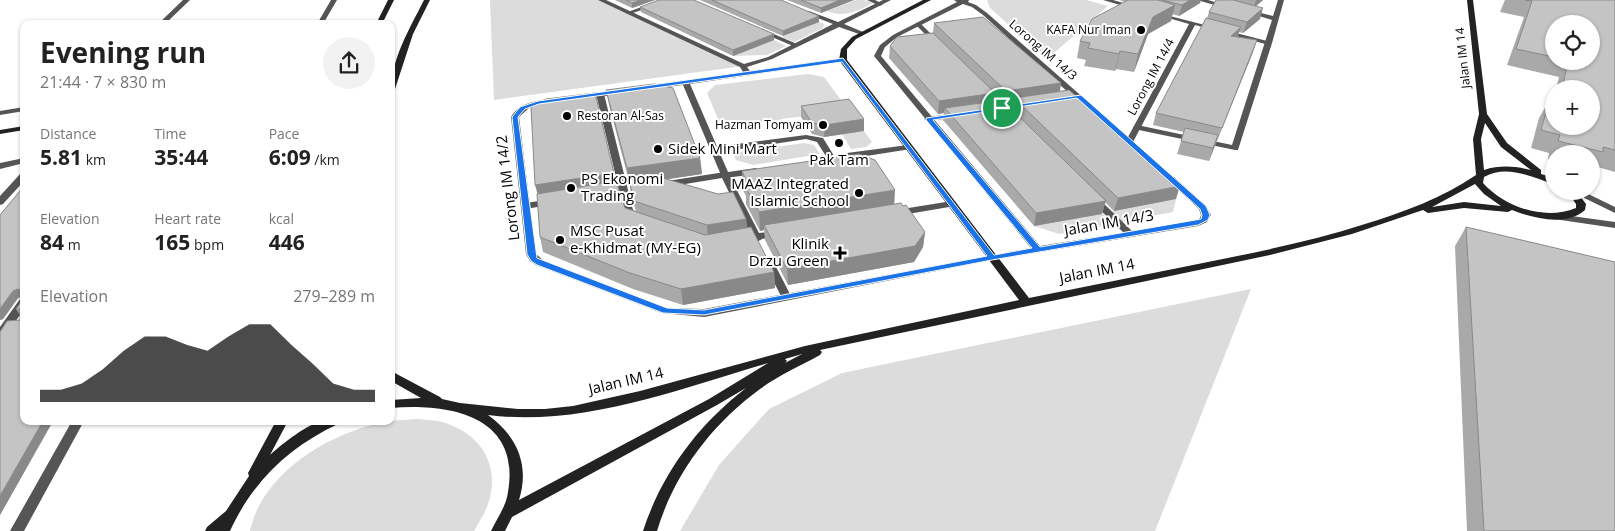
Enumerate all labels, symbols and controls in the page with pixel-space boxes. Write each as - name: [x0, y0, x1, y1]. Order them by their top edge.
- street label: Lorong IM 14/3: [1006, 15, 1081, 84]
- map controls: [1545, 15, 1600, 200]
- button: locate: [1545, 15, 1600, 70]
- place label: KAFA Nur Iman: [1046, 21, 1131, 38]
- marker: KAFA Nur Iman: [1135, 24, 1147, 36]
- street label: Jalan IM 14: [1451, 27, 1474, 90]
- text: Evening run: [40, 33, 206, 71]
- street label: Lorong IM 14/4: [1123, 35, 1178, 118]
- button: share: [323, 37, 375, 89]
- text: 21:44 · 7 × 830 m: [40, 71, 166, 93]
- button: +: [1545, 80, 1600, 135]
- pin: [981, 87, 1023, 129]
- icon: arrive: [988, 94, 1016, 122]
- place label: Restoran Al-Sas: [577, 107, 664, 124]
- marker: Restoran Al-Sas: [561, 110, 573, 122]
- place label: Hazman Tomyam: [715, 116, 813, 133]
- marker: Hazman Tomyam: [817, 119, 829, 131]
- text: Distance: [40, 124, 96, 143]
- text: Time: [154, 124, 186, 143]
- text: Pace: [269, 124, 299, 143]
- street label: Lorong IM 14/2: [491, 134, 523, 242]
- marker: Pak Tam: [833, 137, 845, 149]
- place label: Sidek Mini Mart: [668, 138, 777, 158]
- text: 5.81: [40, 143, 82, 171]
- text: 35:44: [154, 143, 208, 171]
- text: 6:09: [269, 143, 311, 171]
- marker: Sidek Mini Mart: [652, 143, 664, 155]
- button: −: [1545, 145, 1600, 200]
- place label: Pak Tam: [809, 149, 869, 169]
- text: km: [82, 150, 106, 169]
- text: /km: [311, 150, 340, 169]
- place label: PS Ekonomi Trading: [581, 168, 663, 205]
- place label: MAAZ Integrated Islamic School: [731, 173, 849, 210]
- marker: PS Ekonomi Trading: [565, 182, 577, 194]
- marker: MAAZ Integrated Islamic School: [853, 187, 865, 199]
- street label: Jalan IM 14/3: [1061, 204, 1155, 240]
- text: Elevation: [40, 209, 99, 228]
- text: Heart rate: [154, 209, 221, 228]
- text: kcal: [269, 209, 294, 228]
- place label: MSC Pusat e-Khidmat (MY-EG): [570, 220, 701, 257]
- text: 84: [40, 228, 64, 256]
- text: 165: [154, 228, 190, 256]
- text: 446: [269, 228, 305, 256]
- place label: Klinik Drzu Green: [749, 233, 829, 270]
- marker: MSC Pusat e-Khidmat (MY-EG): [554, 234, 566, 246]
- text: m: [64, 235, 81, 254]
- text: bpm: [190, 235, 224, 254]
- marker: Klinik Drzu Green: [833, 246, 847, 260]
- street label: Jalan IM 14: [1055, 253, 1137, 287]
- text: Elevation: [40, 285, 108, 307]
- text: 279–289 m: [293, 285, 375, 307]
- street label: Jalan IM 14: [584, 362, 666, 399]

